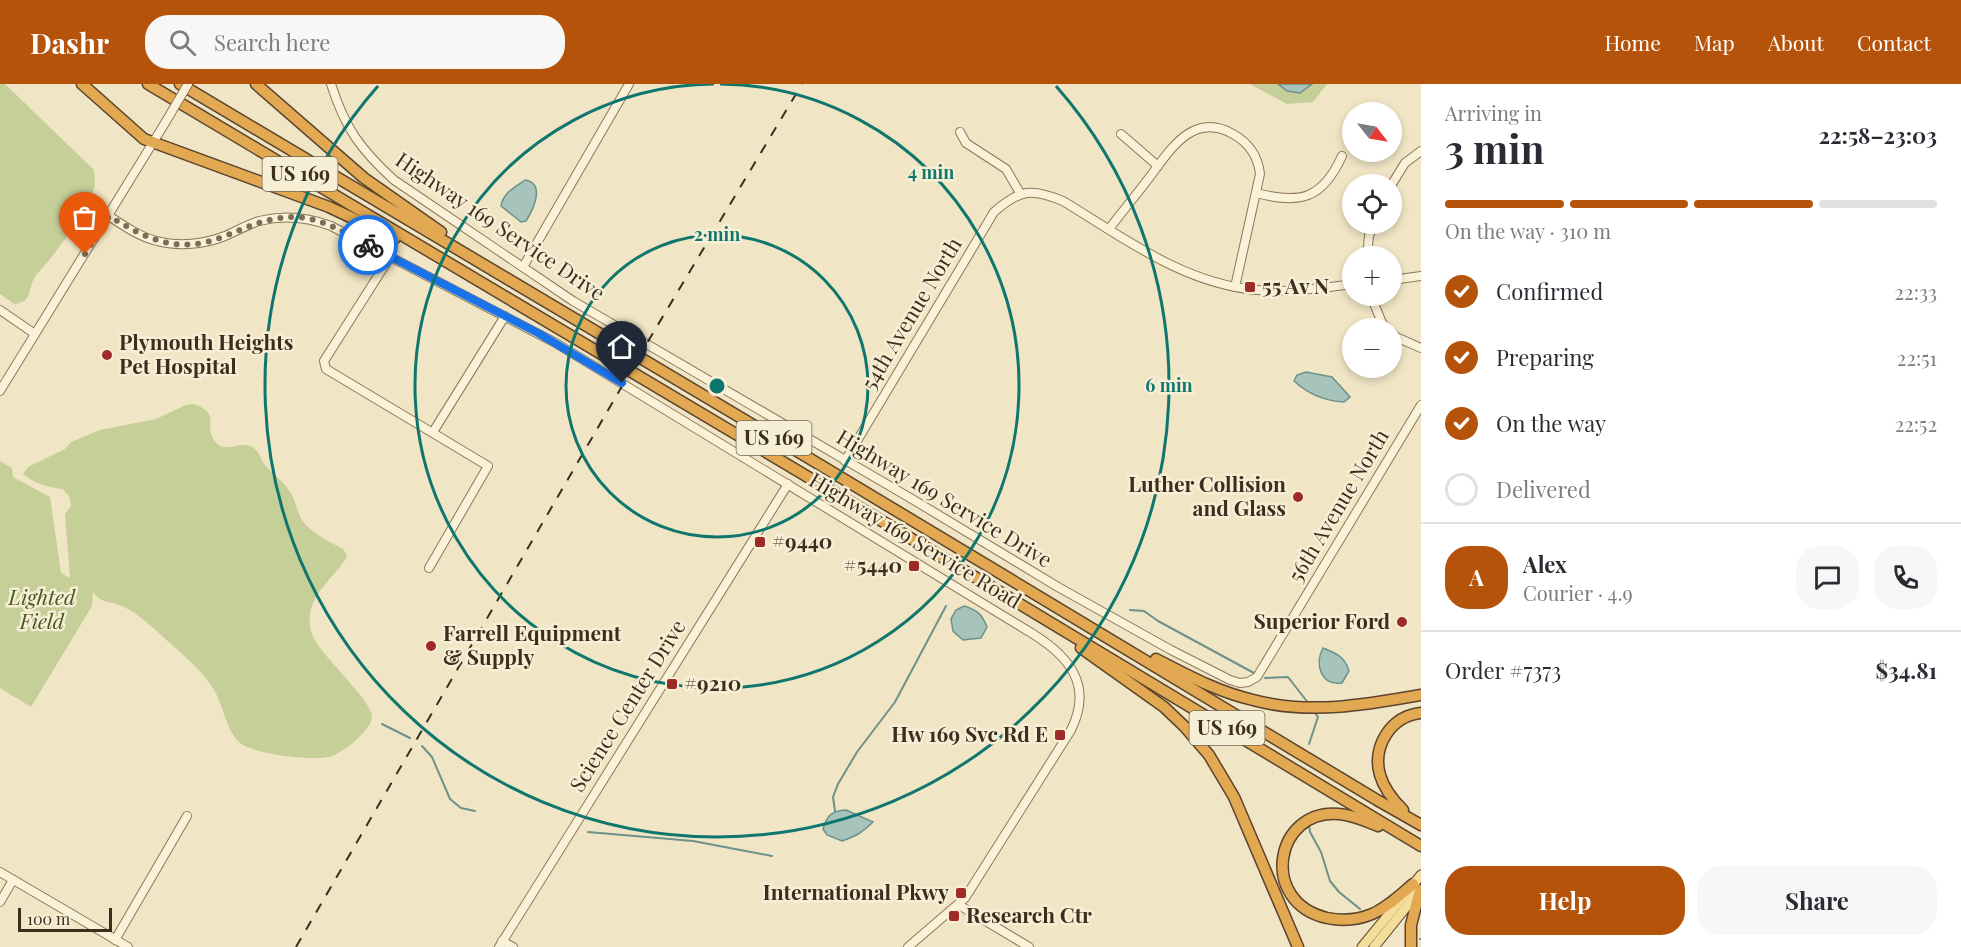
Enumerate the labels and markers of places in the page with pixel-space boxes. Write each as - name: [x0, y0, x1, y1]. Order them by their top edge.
- pin: [59, 192, 110, 254]
- place label: 55 Av N: [1262, 271, 1329, 299]
- marker: 55 Av N: [1243, 280, 1257, 294]
- pin: [596, 321, 647, 383]
- place label: Plymouth Heights Pet Hospital: [119, 327, 293, 379]
- marker: Plymouth Heights Pet Hospital: [100, 348, 114, 362]
- centre of rings: [707, 376, 727, 396]
- place label: Luther Collision and Glass: [1128, 469, 1286, 521]
- marker: Luther Collision and Glass: [1291, 490, 1305, 504]
- place label: #9440: [772, 526, 832, 554]
- marker: #9440: [753, 535, 767, 549]
- place label: #5440: [844, 550, 902, 578]
- marker: #5440: [907, 559, 921, 573]
- place label: Superior Ford: [1254, 606, 1390, 634]
- marker: Superior Ford: [1395, 615, 1409, 629]
- place label: Farrell Equipment & Supply: [443, 618, 622, 670]
- marker: Farrell Equipment & Supply: [424, 639, 438, 653]
- place label: #9210: [684, 668, 741, 696]
- marker: #9210: [665, 677, 679, 691]
- place label: Hw 169 Svc Rd E: [891, 719, 1048, 747]
- marker: Hw 169 Svc Rd E: [1053, 728, 1067, 742]
- place label: International Pkwy: [763, 877, 949, 905]
- marker: International Pkwy: [954, 886, 968, 900]
- place label: Research Ctr: [966, 900, 1092, 928]
- marker: Research Ctr: [947, 909, 961, 923]

